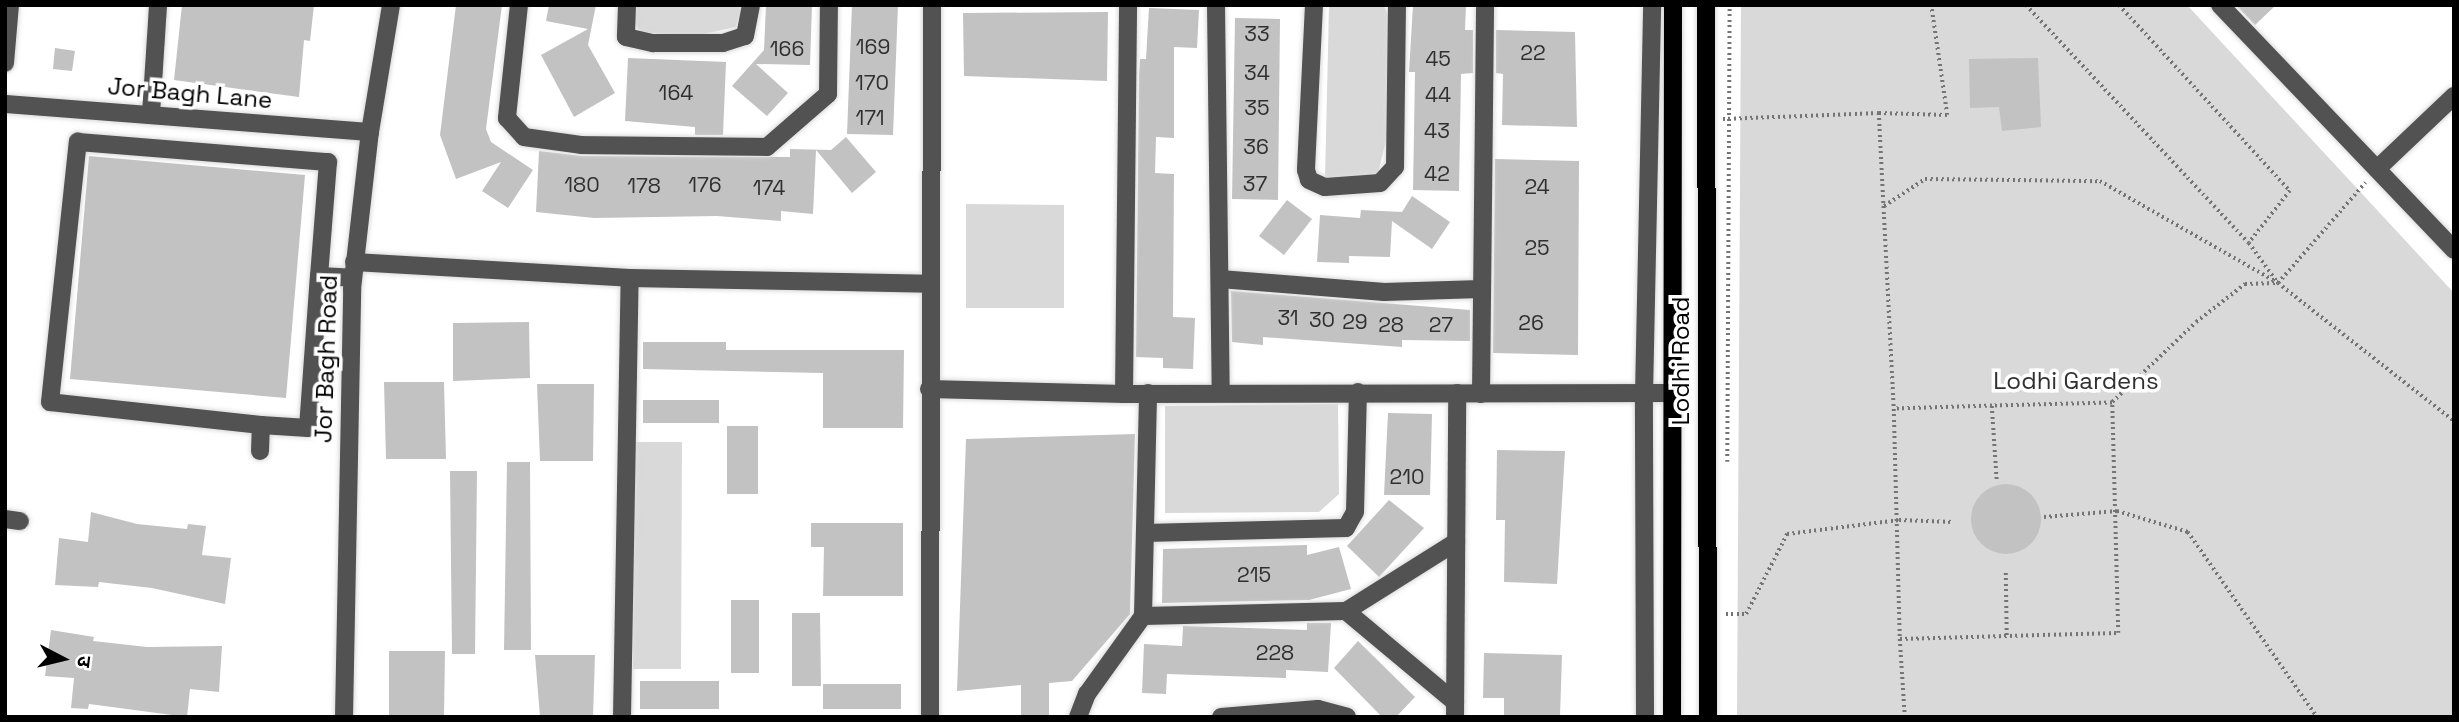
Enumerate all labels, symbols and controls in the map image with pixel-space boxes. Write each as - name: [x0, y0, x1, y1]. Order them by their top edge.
- house number: 33: [1244, 21, 1270, 47]
- house number: 169: [856, 34, 890, 60]
- house number: 166: [770, 36, 804, 62]
- house number: 22: [1520, 40, 1546, 66]
- house number: 45: [1425, 46, 1451, 72]
- house number: 34: [1244, 60, 1270, 86]
- house number: 170: [855, 70, 889, 96]
- street label: Jor Bagh Lane: [107, 71, 273, 115]
- house number: 164: [659, 80, 693, 106]
- house number: 44: [1425, 82, 1451, 108]
- house number: 35: [1244, 95, 1270, 121]
- house number: 171: [855, 105, 885, 131]
- house number: 43: [1424, 118, 1450, 144]
- house number: 36: [1243, 134, 1269, 160]
- house number: 42: [1424, 161, 1450, 187]
- house number: 37: [1243, 171, 1267, 197]
- house number: 180: [564, 172, 600, 198]
- house number: 176: [688, 172, 722, 198]
- house number: 178: [627, 173, 661, 199]
- house number: 24: [1524, 174, 1550, 200]
- house number: 174: [753, 175, 785, 201]
- house number: 25: [1524, 235, 1550, 261]
- street label: Jor Bagh Road: [309, 274, 343, 444]
- street label: Lodhi Road: [1667, 297, 1695, 425]
- house number: 31: [1277, 305, 1299, 331]
- house number: 30: [1309, 307, 1335, 333]
- house number: 29: [1342, 309, 1368, 335]
- house number: 26: [1518, 310, 1544, 336]
- house number: 28: [1378, 312, 1404, 338]
- house number: 27: [1429, 312, 1453, 338]
- park label: Lodhi Gardens: [1993, 367, 2159, 395]
- house number: 210: [1390, 464, 1424, 490]
- house number: 215: [1237, 562, 1271, 588]
- north arrow: [28, 624, 98, 694]
- house number: 228: [1256, 640, 1294, 666]
- text: उ: [71, 655, 97, 669]

